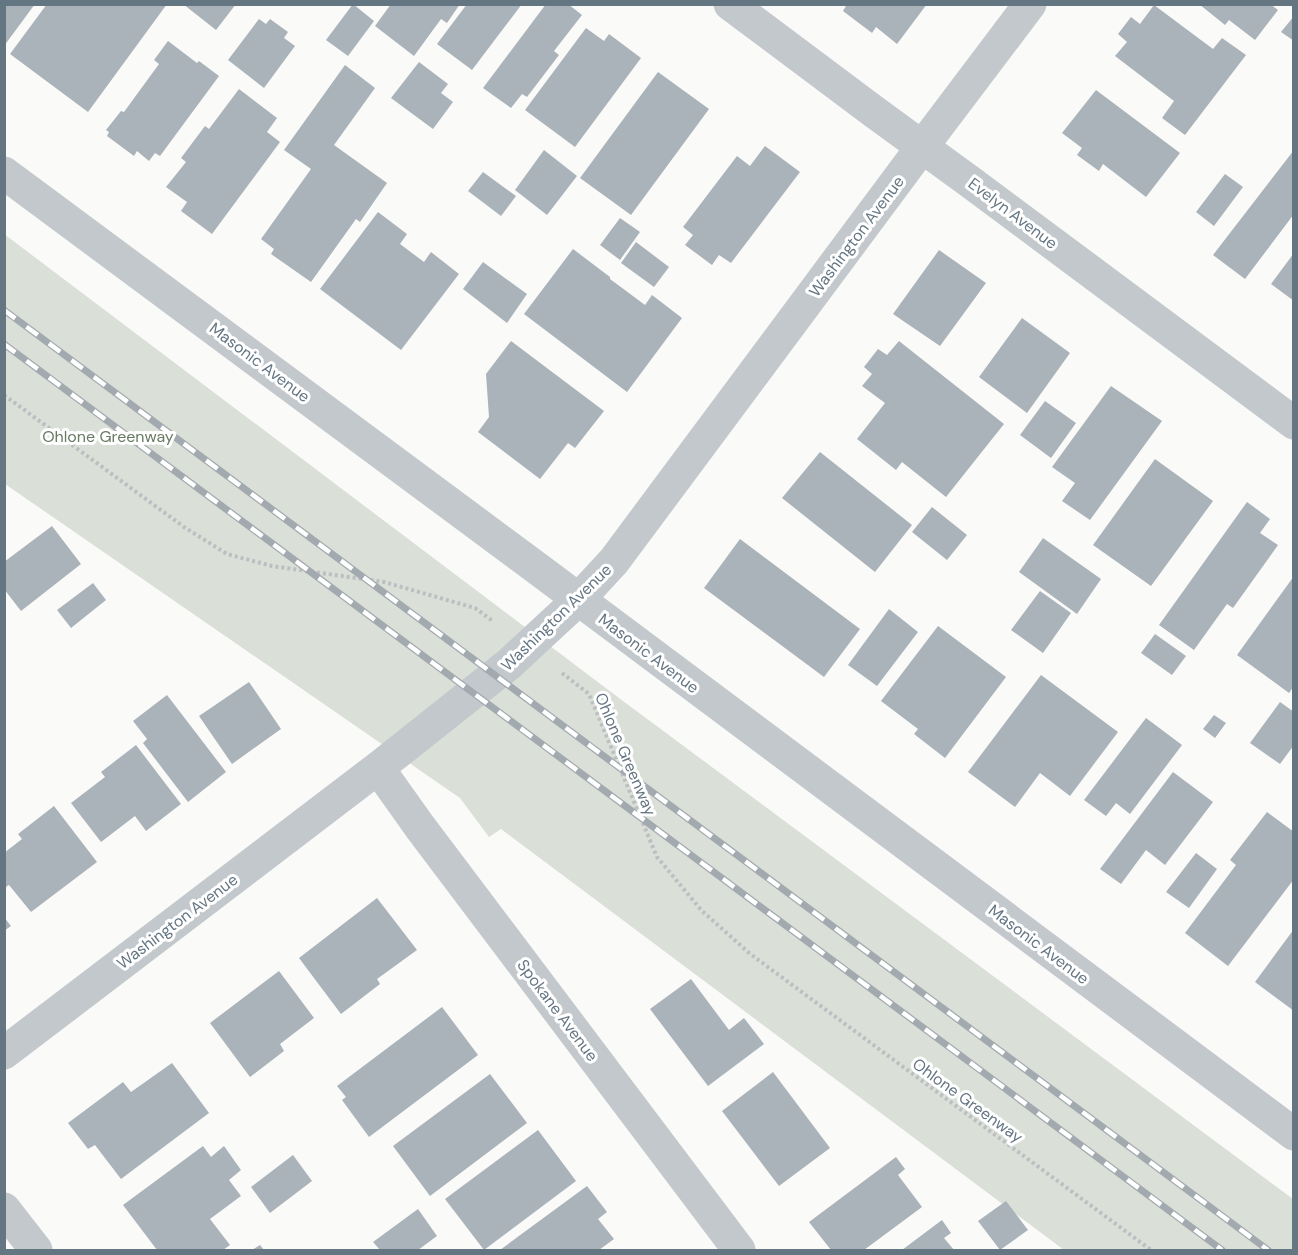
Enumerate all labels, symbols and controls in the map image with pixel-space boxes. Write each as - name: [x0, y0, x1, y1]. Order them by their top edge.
- street label: Washington Avenue: [804, 172, 909, 301]
- street label: Evelyn Avenue: [964, 173, 1062, 254]
- street label: Masonic Avenue: [205, 318, 314, 407]
- park label: Ohlone Greenway: [42, 426, 174, 447]
- street label: Washington Avenue: [497, 559, 616, 676]
- street label: Masonic Avenue: [594, 609, 703, 698]
- street label: Ohlone Greenway: [590, 690, 661, 819]
- street label: Washington Avenue: [113, 869, 242, 974]
- street label: Masonic Avenue: [984, 900, 1093, 989]
- street label: Spokane Avenue: [512, 955, 603, 1065]
- street label: Ohlone Greenway: [908, 1053, 1027, 1148]

